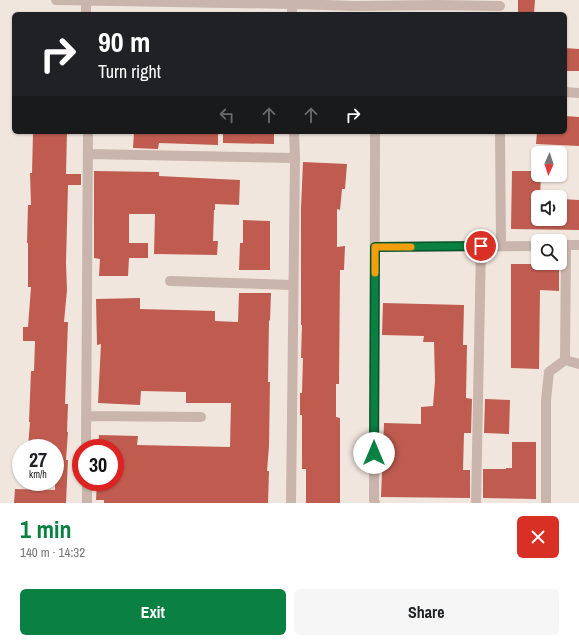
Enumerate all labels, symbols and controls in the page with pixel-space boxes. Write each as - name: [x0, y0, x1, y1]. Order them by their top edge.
- text: 90 m: [98, 23, 150, 61]
- icon: right: [32, 28, 84, 80]
- text: Turn right: [98, 59, 161, 84]
- icon: left: [216, 104, 238, 126]
- icon: ahead: [258, 104, 280, 126]
- icon: ahead: [300, 104, 322, 126]
- icon: right: [342, 104, 364, 126]
- north arrow: [531, 146, 567, 182]
- map controls: [531, 146, 567, 270]
- button: sound: [531, 190, 567, 226]
- pin: [464, 229, 498, 263]
- button: search: [531, 234, 567, 270]
- icon: arrive: [470, 235, 492, 257]
- position arrow: [353, 432, 395, 474]
- speed limit sign: 30: [72, 439, 124, 491]
- text: 27: [29, 446, 47, 473]
- text: km/h: [29, 468, 47, 481]
- text: 1 min: [20, 513, 71, 545]
- button: close: [517, 516, 559, 558]
- text: 140 m · 14:32: [20, 544, 85, 561]
- button: Exit: [20, 589, 286, 635]
- button: Share: [294, 589, 559, 635]

